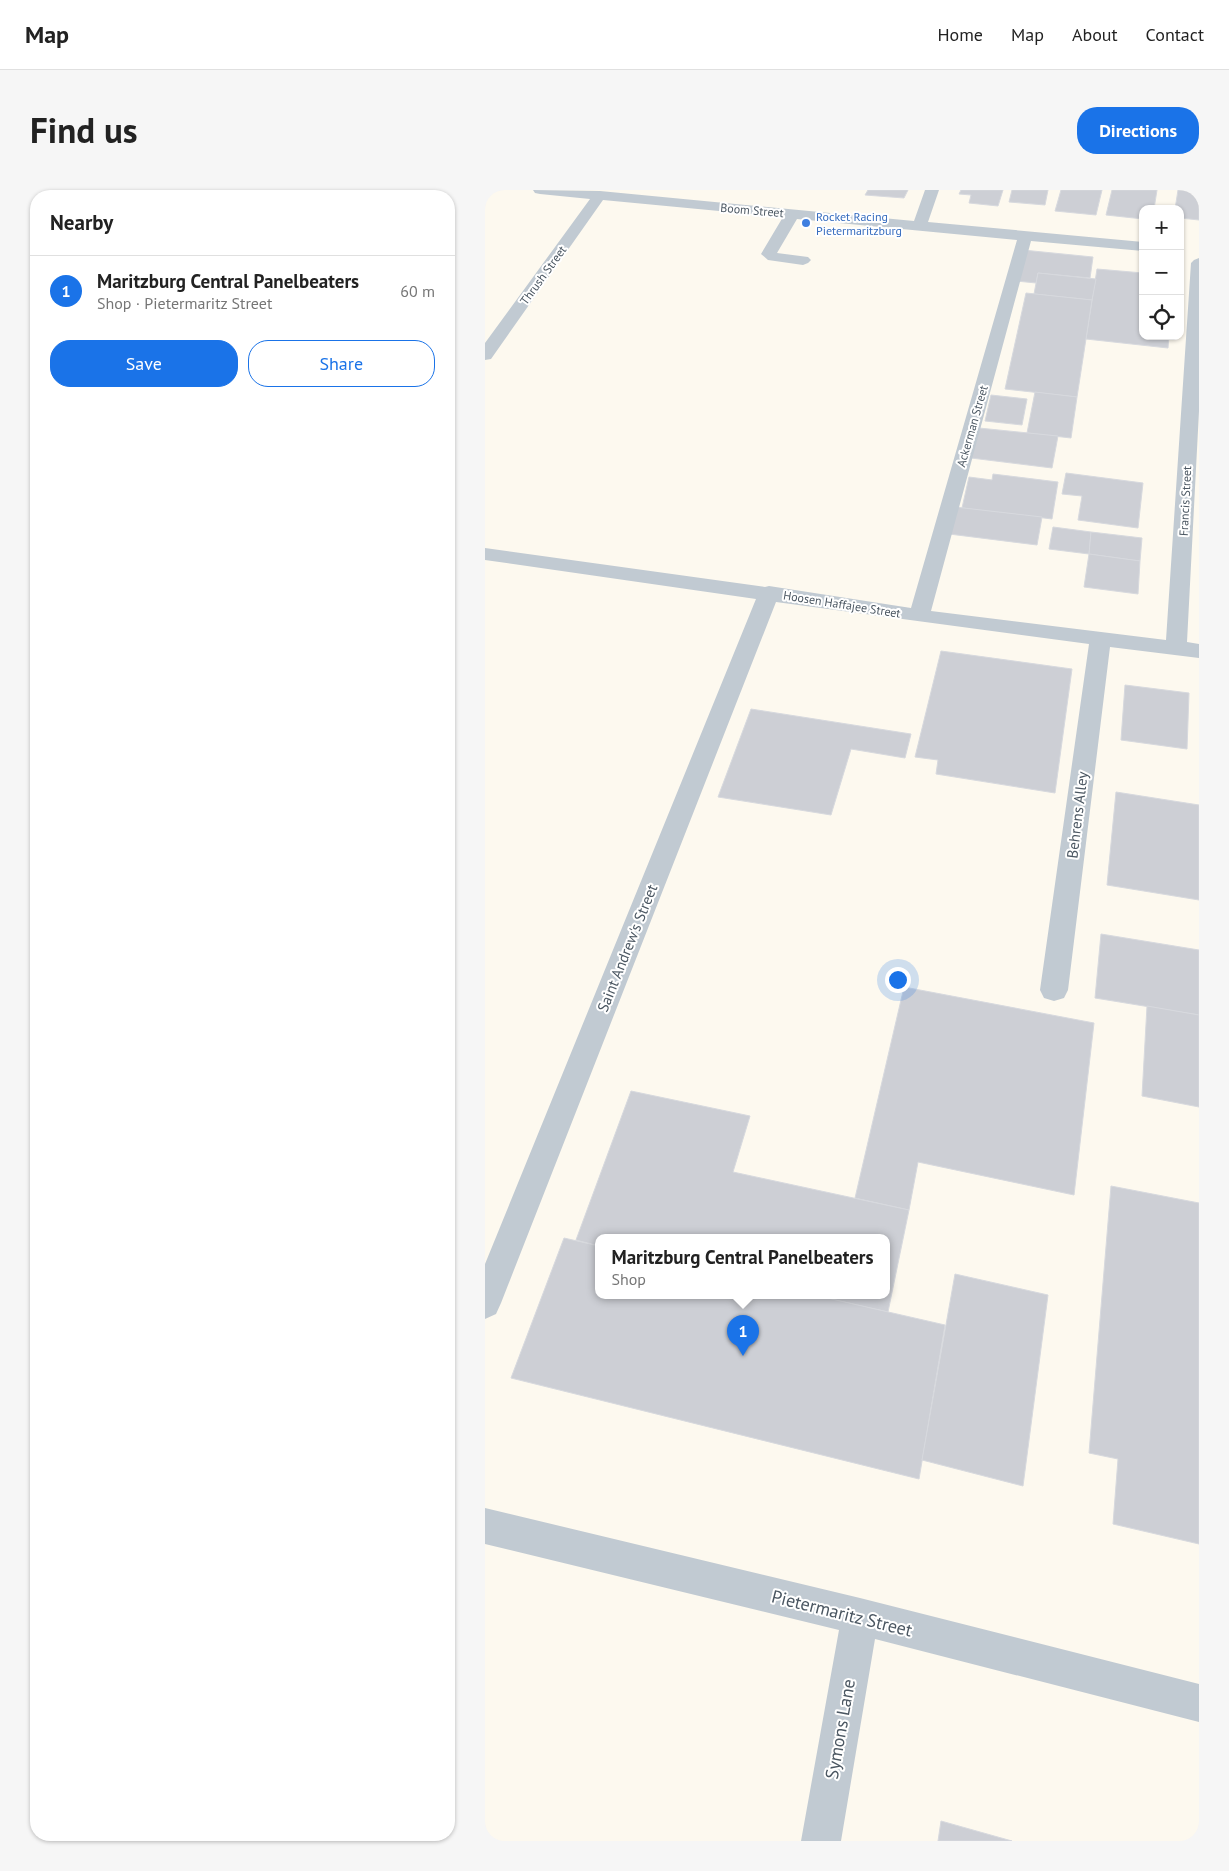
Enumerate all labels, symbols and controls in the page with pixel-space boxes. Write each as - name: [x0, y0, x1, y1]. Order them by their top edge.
- text: Map: [25, 19, 69, 50]
- text: Home: [937, 23, 983, 46]
- text: Map: [1011, 23, 1044, 46]
- text: About: [1072, 23, 1118, 46]
- text: Contact: [1146, 23, 1204, 46]
- text: Find us: [30, 107, 138, 153]
- button: Directions: [1077, 107, 1199, 154]
- street label: Boom Street: [720, 200, 784, 220]
- map controls: [1139, 205, 1184, 340]
- button: +: [1139, 205, 1184, 250]
- text: Nearby: [50, 209, 113, 236]
- place label: Rocket Racing Pietermaritzburg: [816, 209, 902, 238]
- marker: Rocket Racing Pietermaritzburg: [800, 217, 812, 229]
- street label: Thrush Street: [517, 243, 569, 307]
- button: −: [1139, 250, 1184, 295]
- text: Maritzburg Central Panelbeaters: [97, 269, 359, 293]
- text: 1: [61, 281, 71, 301]
- text: 60 m: [400, 281, 435, 301]
- text: Shop · Pietermaritz Street: [97, 293, 272, 313]
- button: locate: [1139, 295, 1184, 340]
- button: Save: [50, 340, 238, 387]
- button: Share: [248, 340, 435, 387]
- street label: Ackerman Street: [953, 383, 991, 469]
- street label: Francis Street: [1176, 465, 1194, 537]
- street label: Hoosen Haffajee Street: [782, 587, 902, 621]
- street label: Behrens Alley: [1062, 771, 1092, 859]
- street label: Saint Andrew's Street: [593, 881, 661, 1015]
- your location: [885, 967, 911, 993]
- popup: [595, 1234, 890, 1299]
- text: Maritzburg Central Panelbeaters: [611, 1245, 874, 1269]
- text: Shop: [611, 1269, 646, 1289]
- pin: 1: [727, 1315, 759, 1356]
- street label: Pietermaritz Street: [769, 1584, 915, 1642]
- street label: Symons Lane: [820, 1677, 860, 1781]

